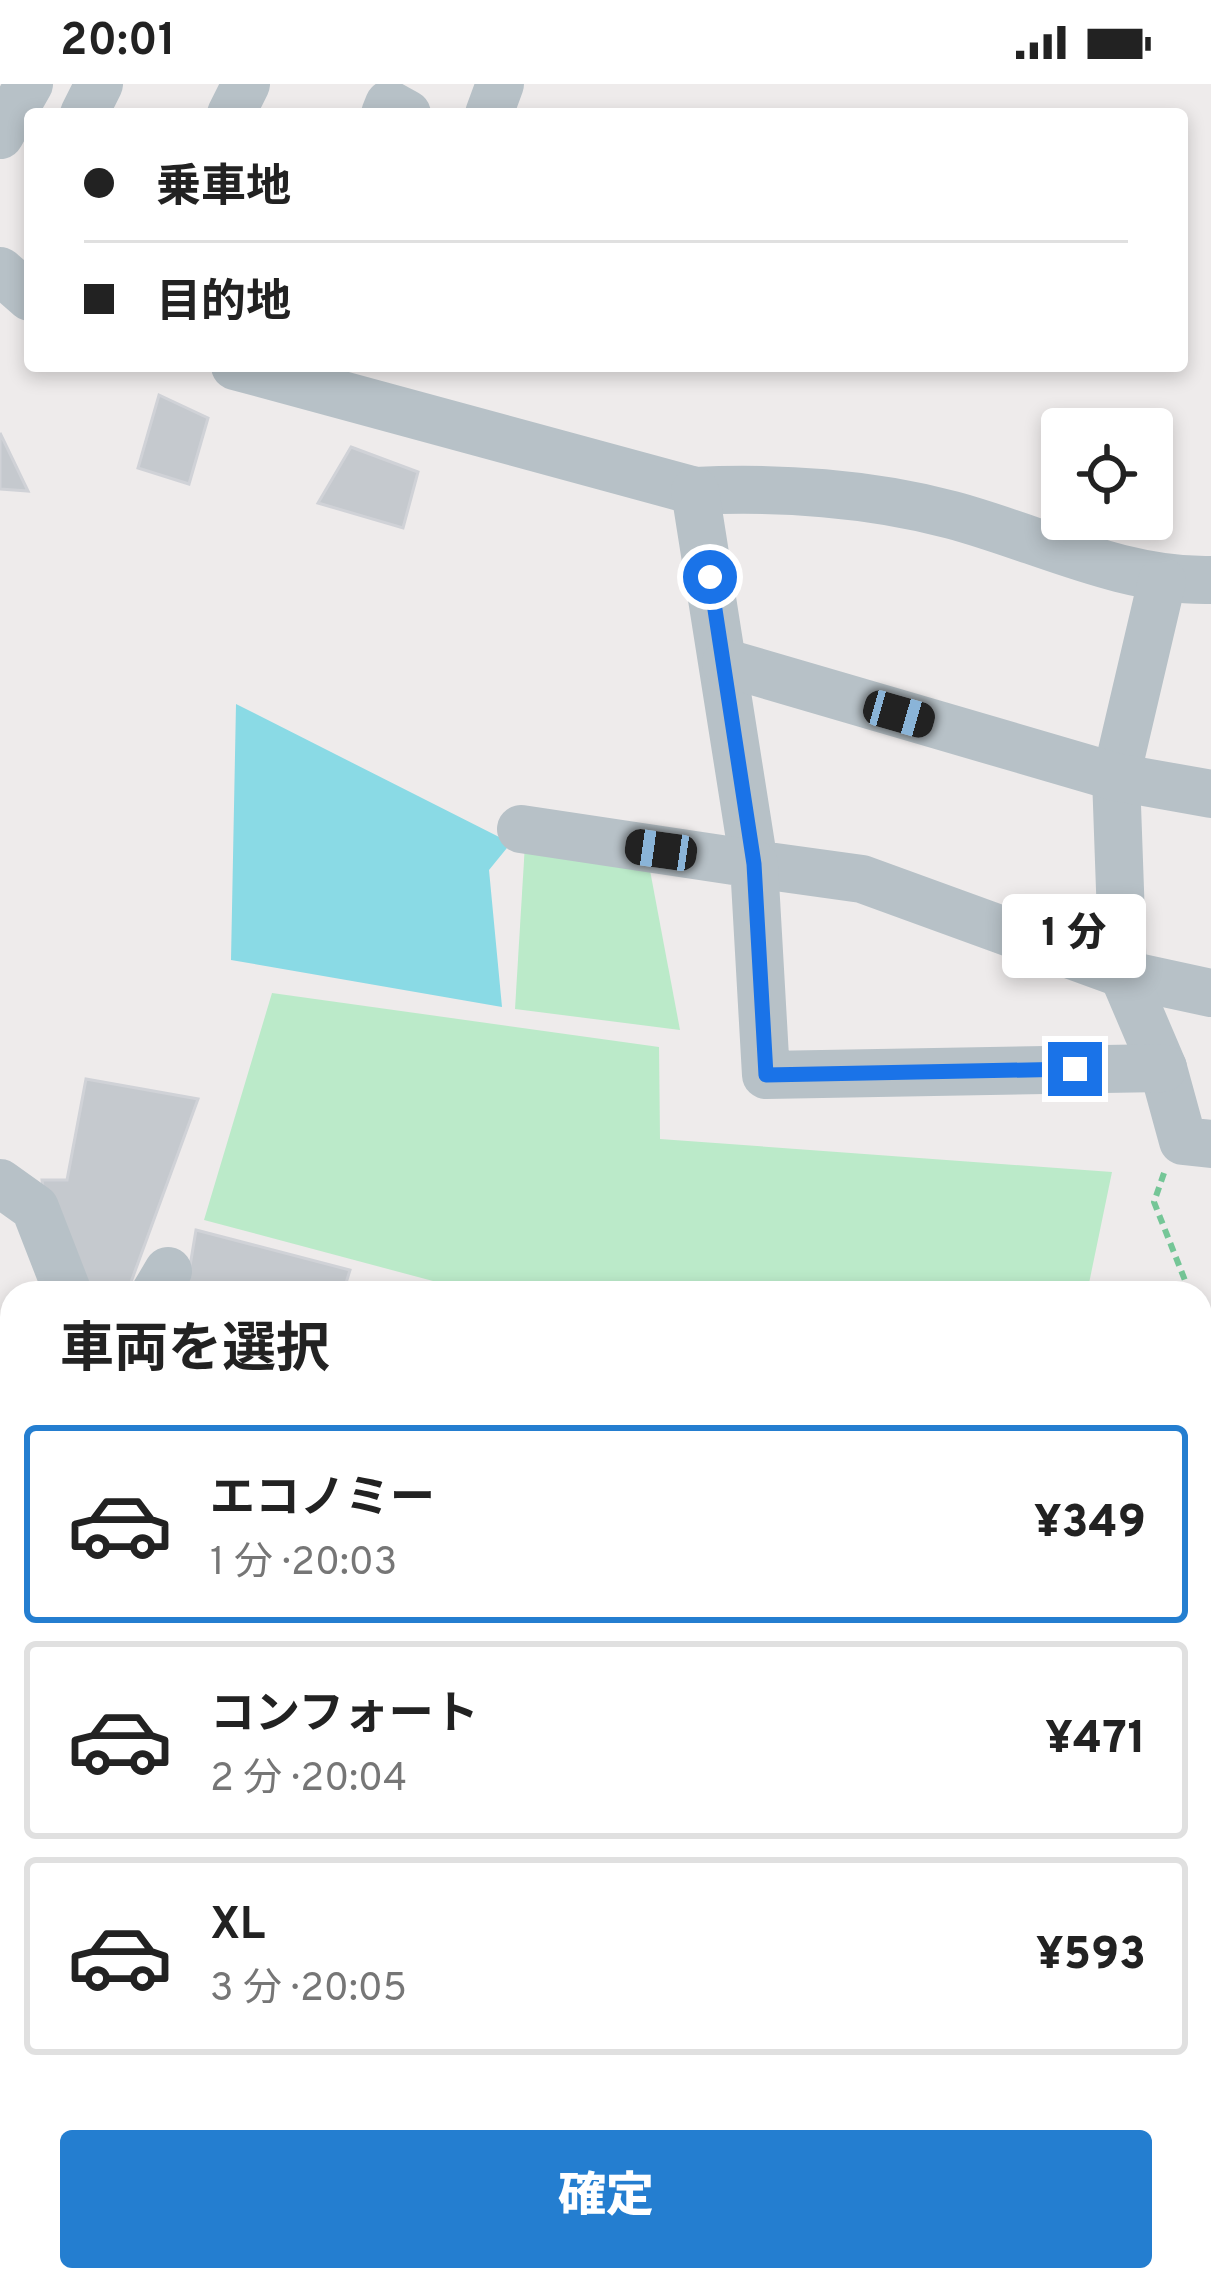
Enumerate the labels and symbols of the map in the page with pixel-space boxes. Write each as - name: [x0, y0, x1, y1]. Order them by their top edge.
- route start: [683, 550, 737, 604]
- car: [859, 687, 939, 741]
- car: [623, 827, 699, 873]
- callout: 1 分: [1003, 895, 1147, 979]
- route end: [1048, 1042, 1102, 1096]

